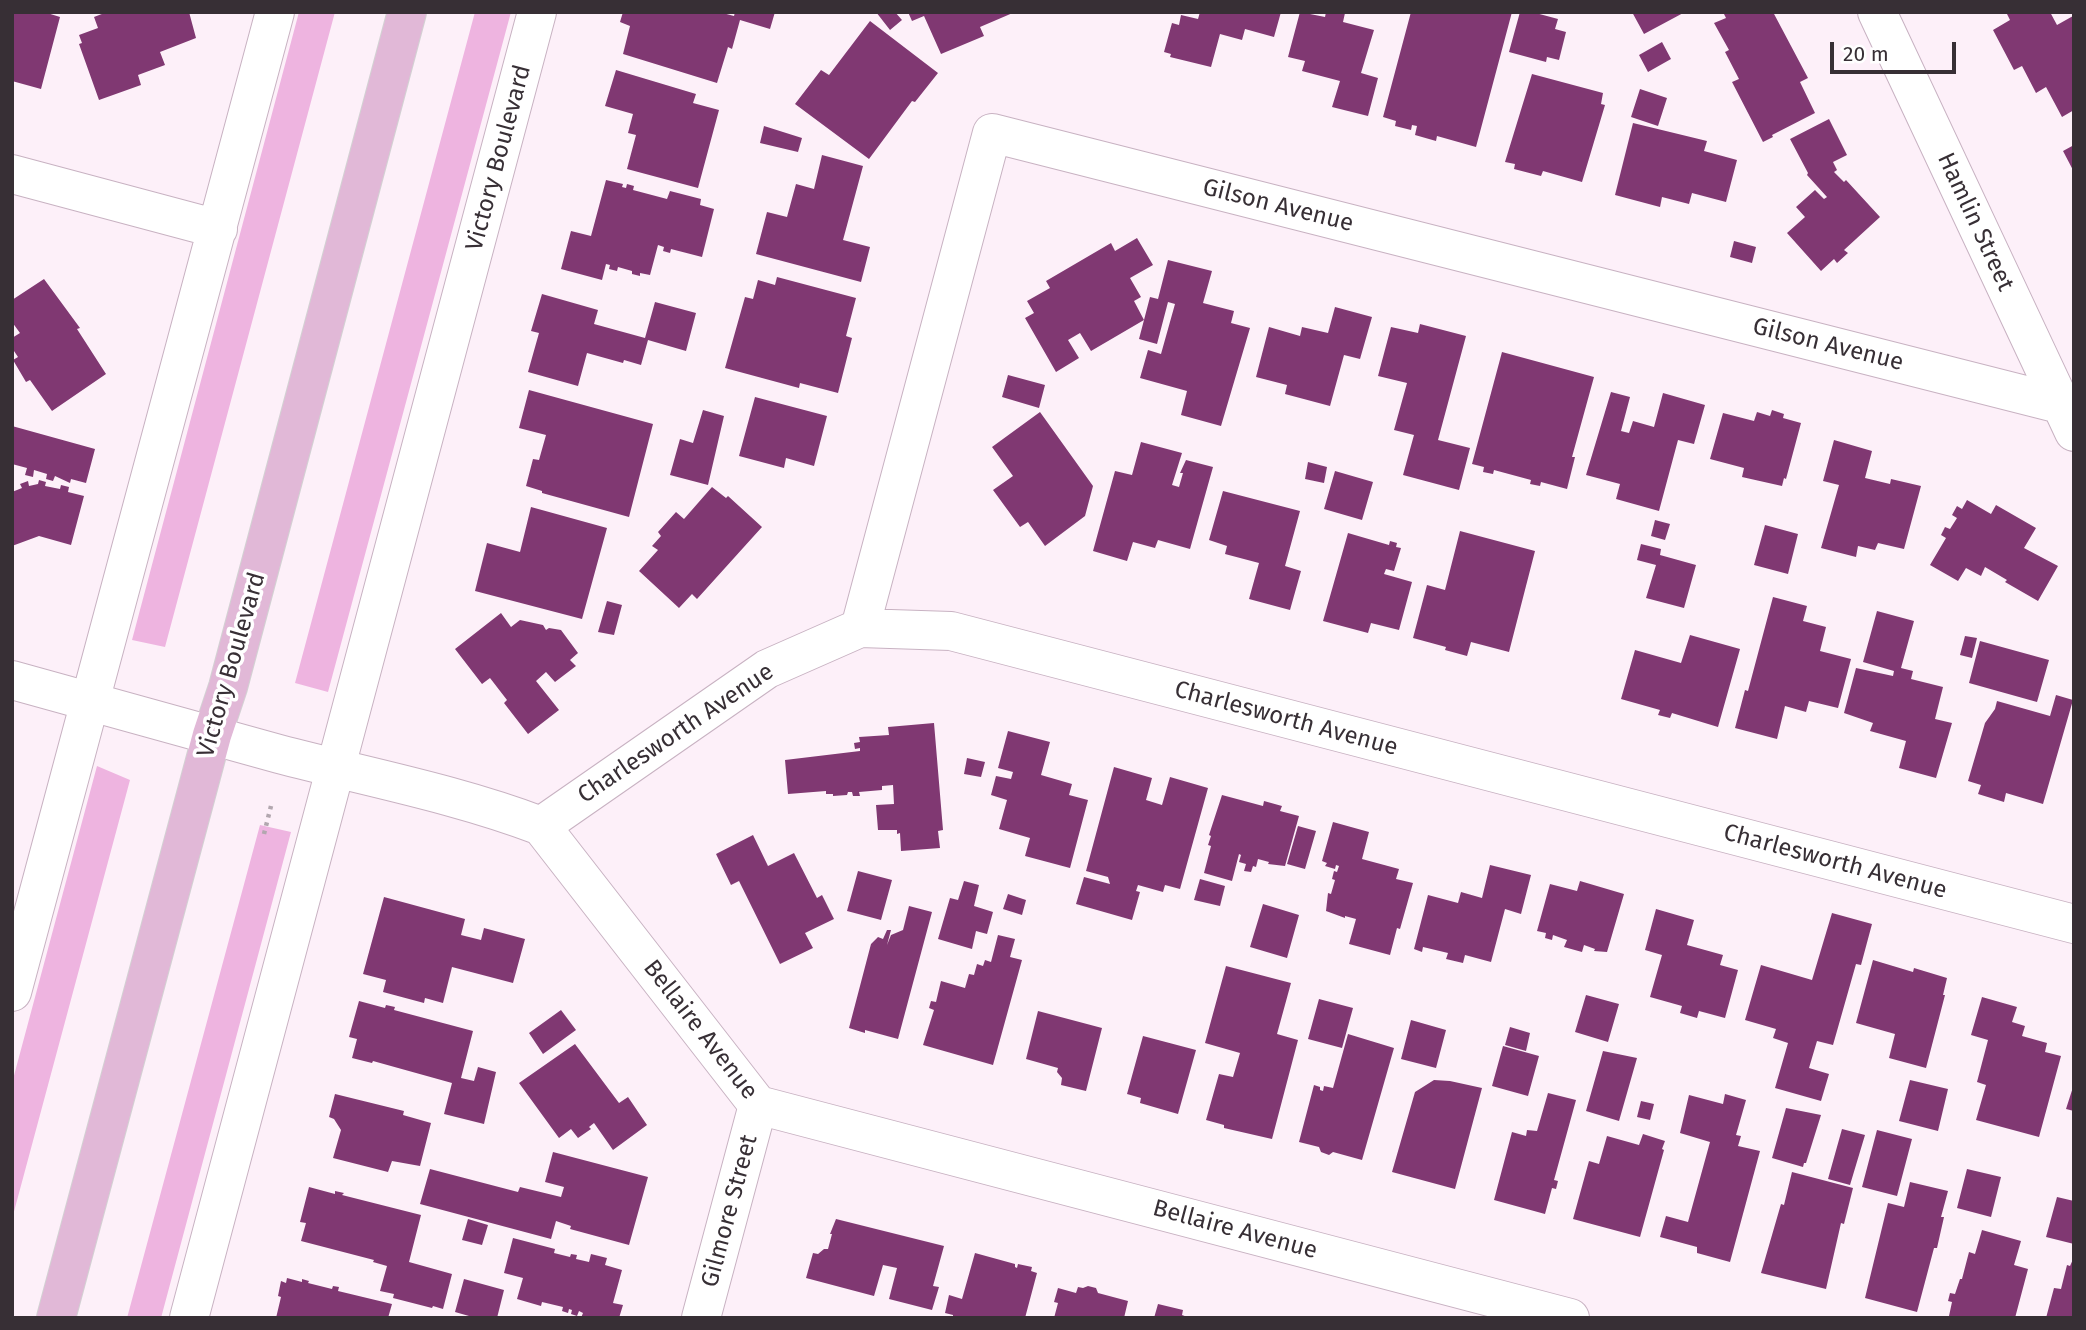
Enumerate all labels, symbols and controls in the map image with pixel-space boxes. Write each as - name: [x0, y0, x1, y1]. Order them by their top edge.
- scale bar: [1834, 28, 1960, 72]
- text: 20 m: [1843, 41, 1889, 67]
- street label: Victory Boulevard: [460, 62, 538, 254]
- street label: Hamlin Street: [1930, 148, 2020, 296]
- street label: Gilson Avenue: [1200, 173, 1356, 239]
- street label: Gilson Avenue: [1750, 312, 1906, 378]
- street label: Victory Boulevard: [192, 569, 272, 761]
- street label: Charlesworth Avenue: [573, 658, 779, 810]
- street label: Charlesworth Avenue: [1171, 675, 1401, 763]
- street label: Charlesworth Avenue: [1720, 818, 1950, 906]
- street label: Bellaire Avenue: [637, 955, 763, 1105]
- street label: Gilmore Street: [696, 1132, 764, 1290]
- street label: Bellaire Avenue: [1150, 1194, 1320, 1266]

